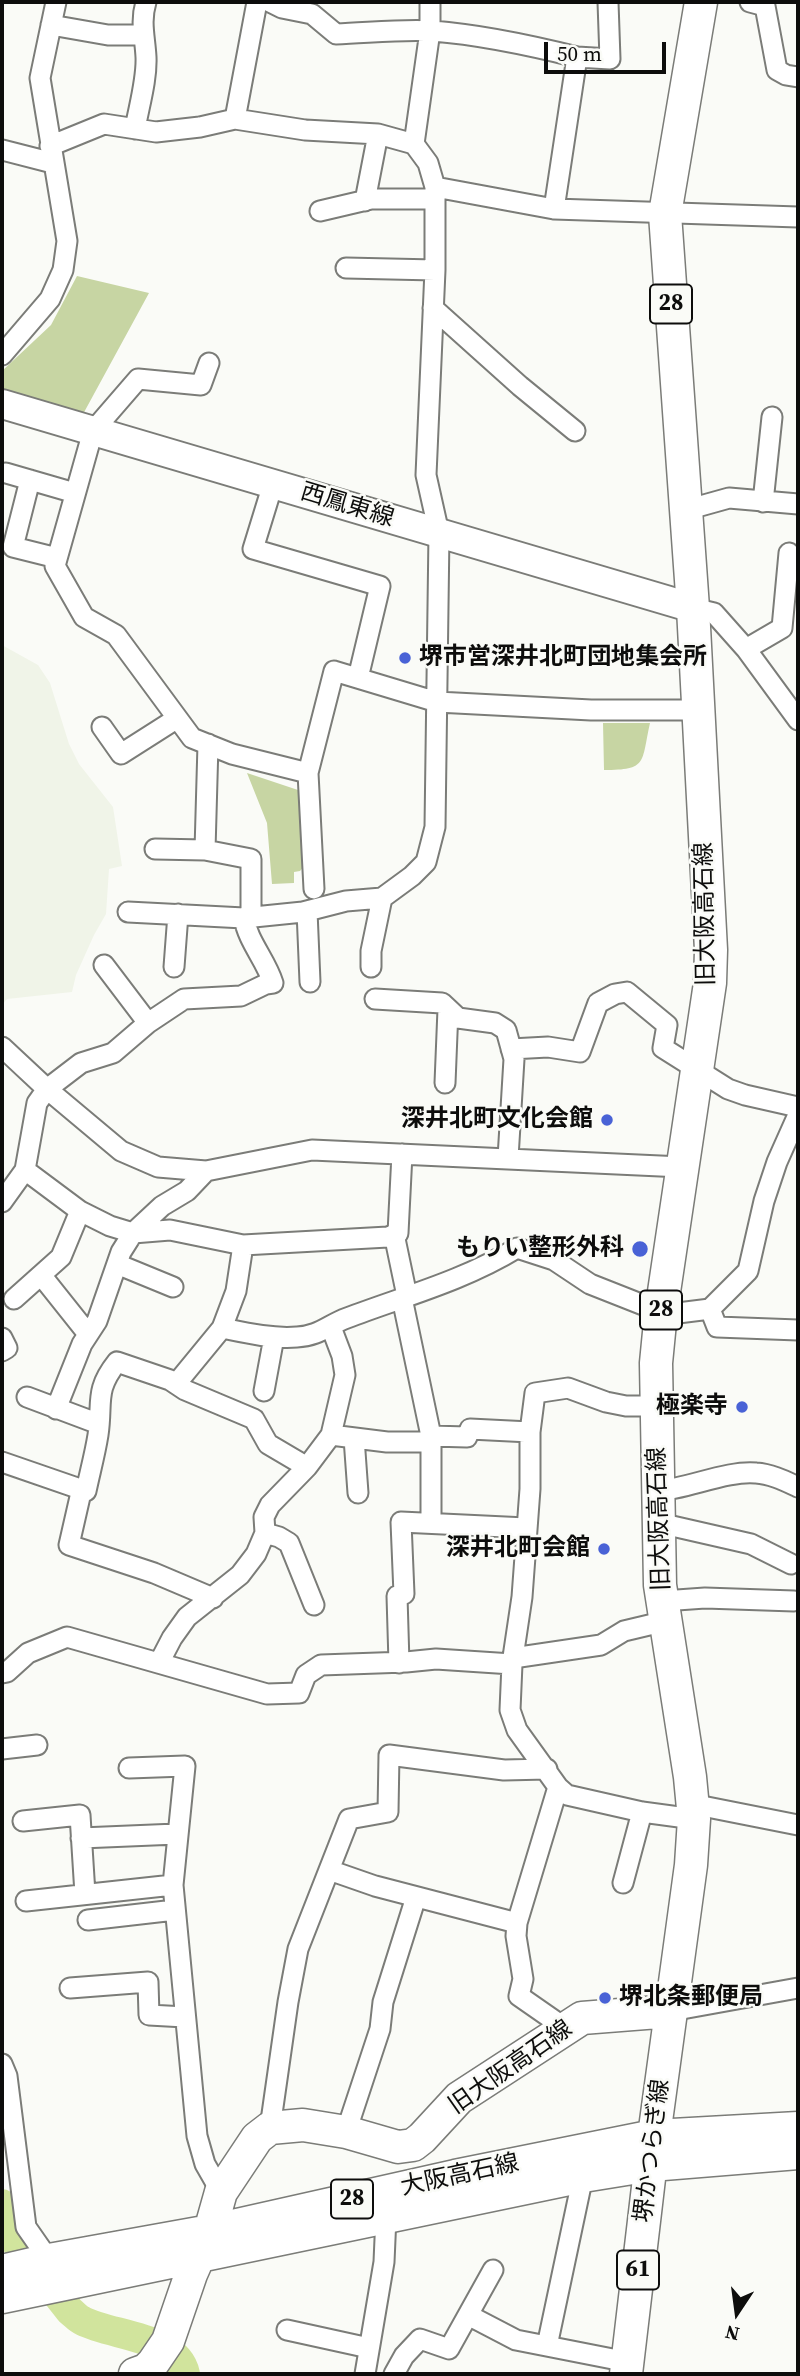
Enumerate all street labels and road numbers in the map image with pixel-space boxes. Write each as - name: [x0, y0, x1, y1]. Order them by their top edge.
- road number: 28: [650, 284, 692, 324]
- street label: 西鳳東線: [297, 478, 397, 534]
- street label: 旧大阪高石線: [690, 842, 722, 986]
- road number: 28: [640, 1290, 682, 1330]
- street label: 旧大阪高石線: [643, 1447, 677, 1591]
- street label: 旧大阪高石線: [444, 2015, 578, 2121]
- street label: 堺かつらぎ線: [630, 2078, 676, 2224]
- street label: 大阪高石線: [398, 2149, 522, 2203]
- road number: 28: [331, 2180, 373, 2218]
- road number: 61: [617, 2250, 659, 2290]

